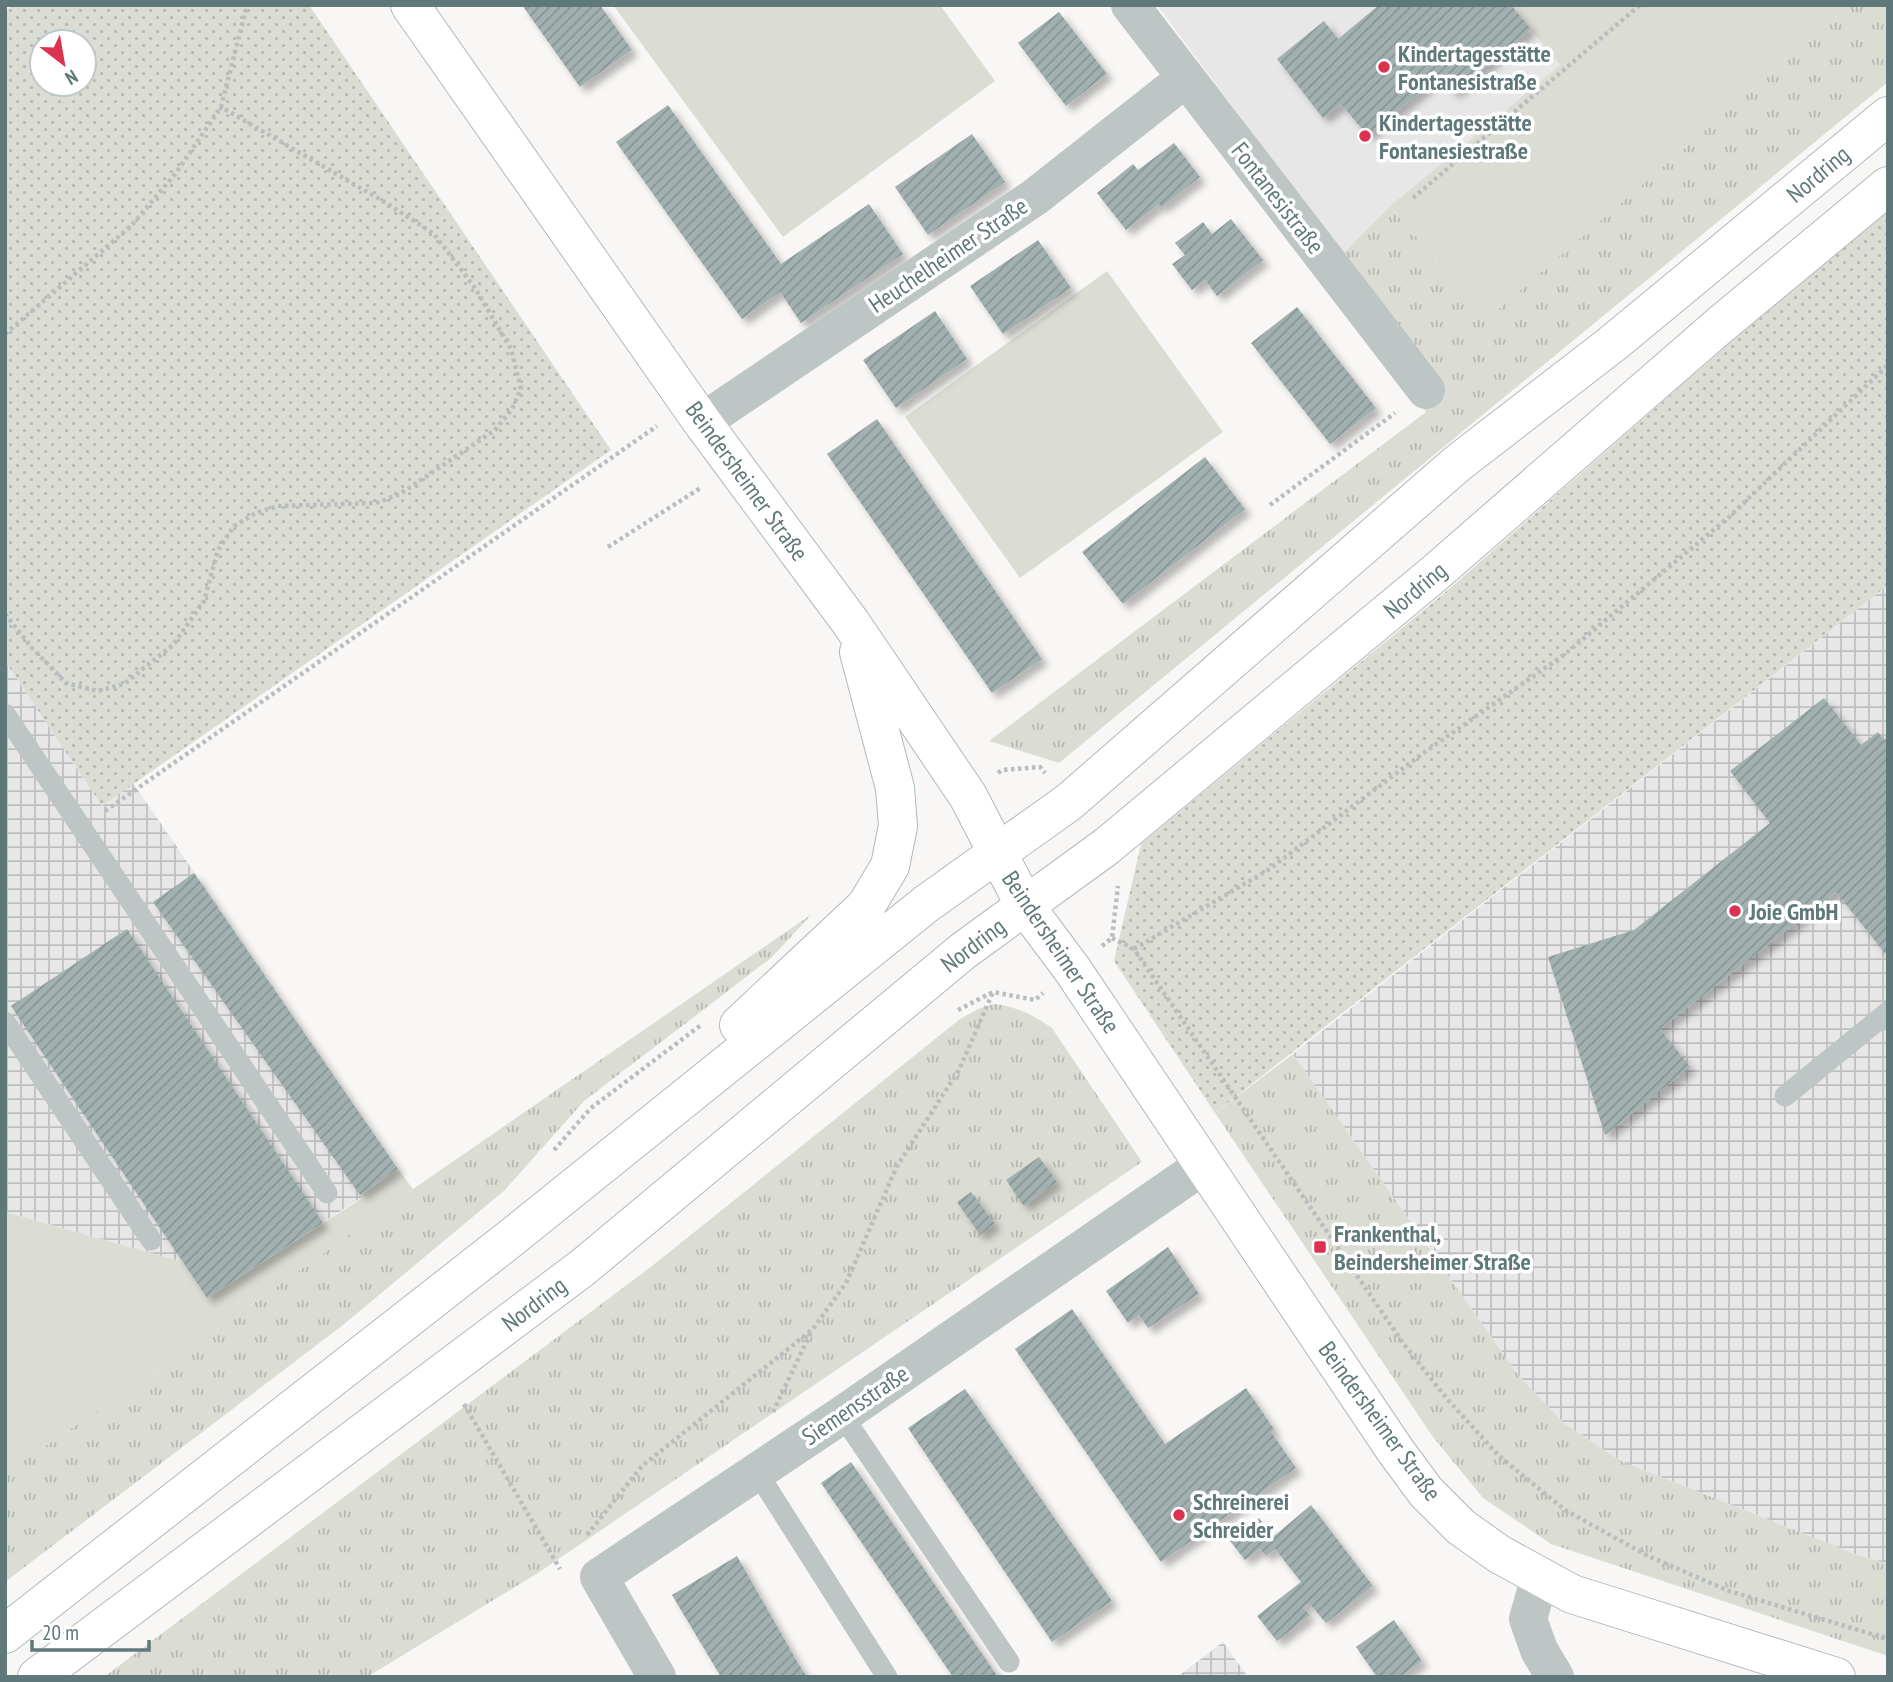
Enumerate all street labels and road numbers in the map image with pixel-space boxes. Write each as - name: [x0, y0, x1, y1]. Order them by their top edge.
- street label: Fontanesistraße: [1225, 136, 1331, 260]
- street label: Nordring: [1780, 139, 1856, 209]
- street label: Heuchelheimer Straße: [862, 190, 1034, 320]
- street label: Beindersheimer Straße: [679, 395, 815, 567]
- street label: Nordring: [1377, 555, 1453, 625]
- street label: Beindersheimer Straße: [995, 865, 1127, 1039]
- street label: Nordring: [935, 911, 1011, 979]
- street label: Nordring: [496, 1270, 572, 1338]
- street label: Beindersheimer Straße: [1312, 1335, 1448, 1507]
- street label: Siemensstraße: [796, 1358, 914, 1452]

